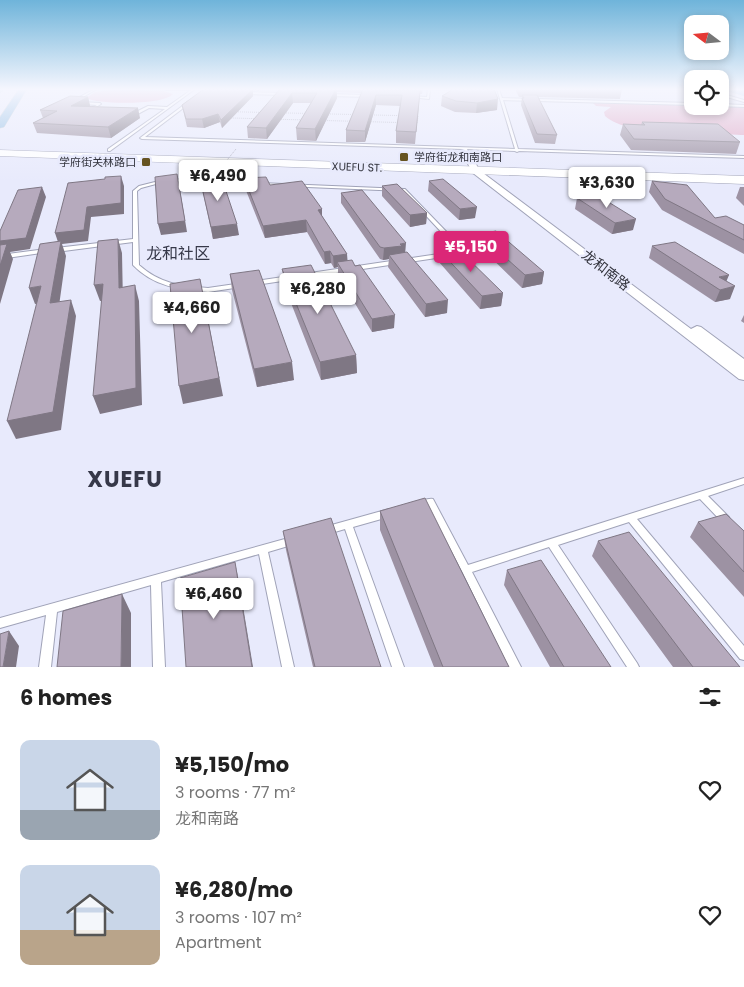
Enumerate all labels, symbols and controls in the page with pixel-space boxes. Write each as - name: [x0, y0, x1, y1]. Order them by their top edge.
- north arrow: [684, 15, 729, 60]
- map controls: [684, 15, 729, 115]
- button: locate: [684, 70, 729, 115]
- place label: 学府街龙和南路口: [414, 149, 502, 165]
- marker: 学府街龙和南路口: [398, 151, 410, 163]
- place label: 学府街关林路口: [59, 154, 136, 170]
- marker: 学府街关林路口: [140, 156, 152, 168]
- street label: XUEFU ST.: [331, 158, 383, 176]
- pin: ¥6,490: [177, 160, 259, 202]
- text: ¥6,490: [190, 164, 246, 187]
- pin: ¥3,630: [566, 166, 648, 209]
- text: ¥3,630: [579, 171, 635, 194]
- pin: ¥5,150: [430, 230, 512, 273]
- text: ¥5,150: [445, 235, 497, 258]
- district label: 龙和社区: [146, 242, 210, 265]
- street label: 龙和南路: [578, 245, 634, 295]
- pin: ¥6,280: [277, 272, 359, 315]
- text: ¥6,280: [290, 277, 346, 300]
- pin: ¥4,660: [151, 292, 233, 334]
- text: ¥4,660: [164, 296, 220, 319]
- district label: XUEFU: [87, 464, 163, 495]
- pin: ¥6,460: [173, 578, 255, 620]
- text: ¥6,460: [186, 582, 242, 605]
- text: 6 homes: [20, 683, 112, 712]
- icon: filters: [696, 683, 724, 711]
- text: ¥5,150/mo: [175, 750, 289, 779]
- icon: home: [60, 760, 120, 820]
- icon: heart: [696, 776, 724, 804]
- text: 3 rooms · 77 m²: [175, 781, 295, 804]
- text: 龙和南路: [175, 807, 239, 830]
- text: ¥6,280/mo: [175, 875, 293, 904]
- icon: home: [60, 885, 120, 945]
- icon: heart: [696, 901, 724, 929]
- text: 3 rooms · 107 m²: [175, 906, 302, 929]
- text: Apartment: [175, 931, 262, 954]

